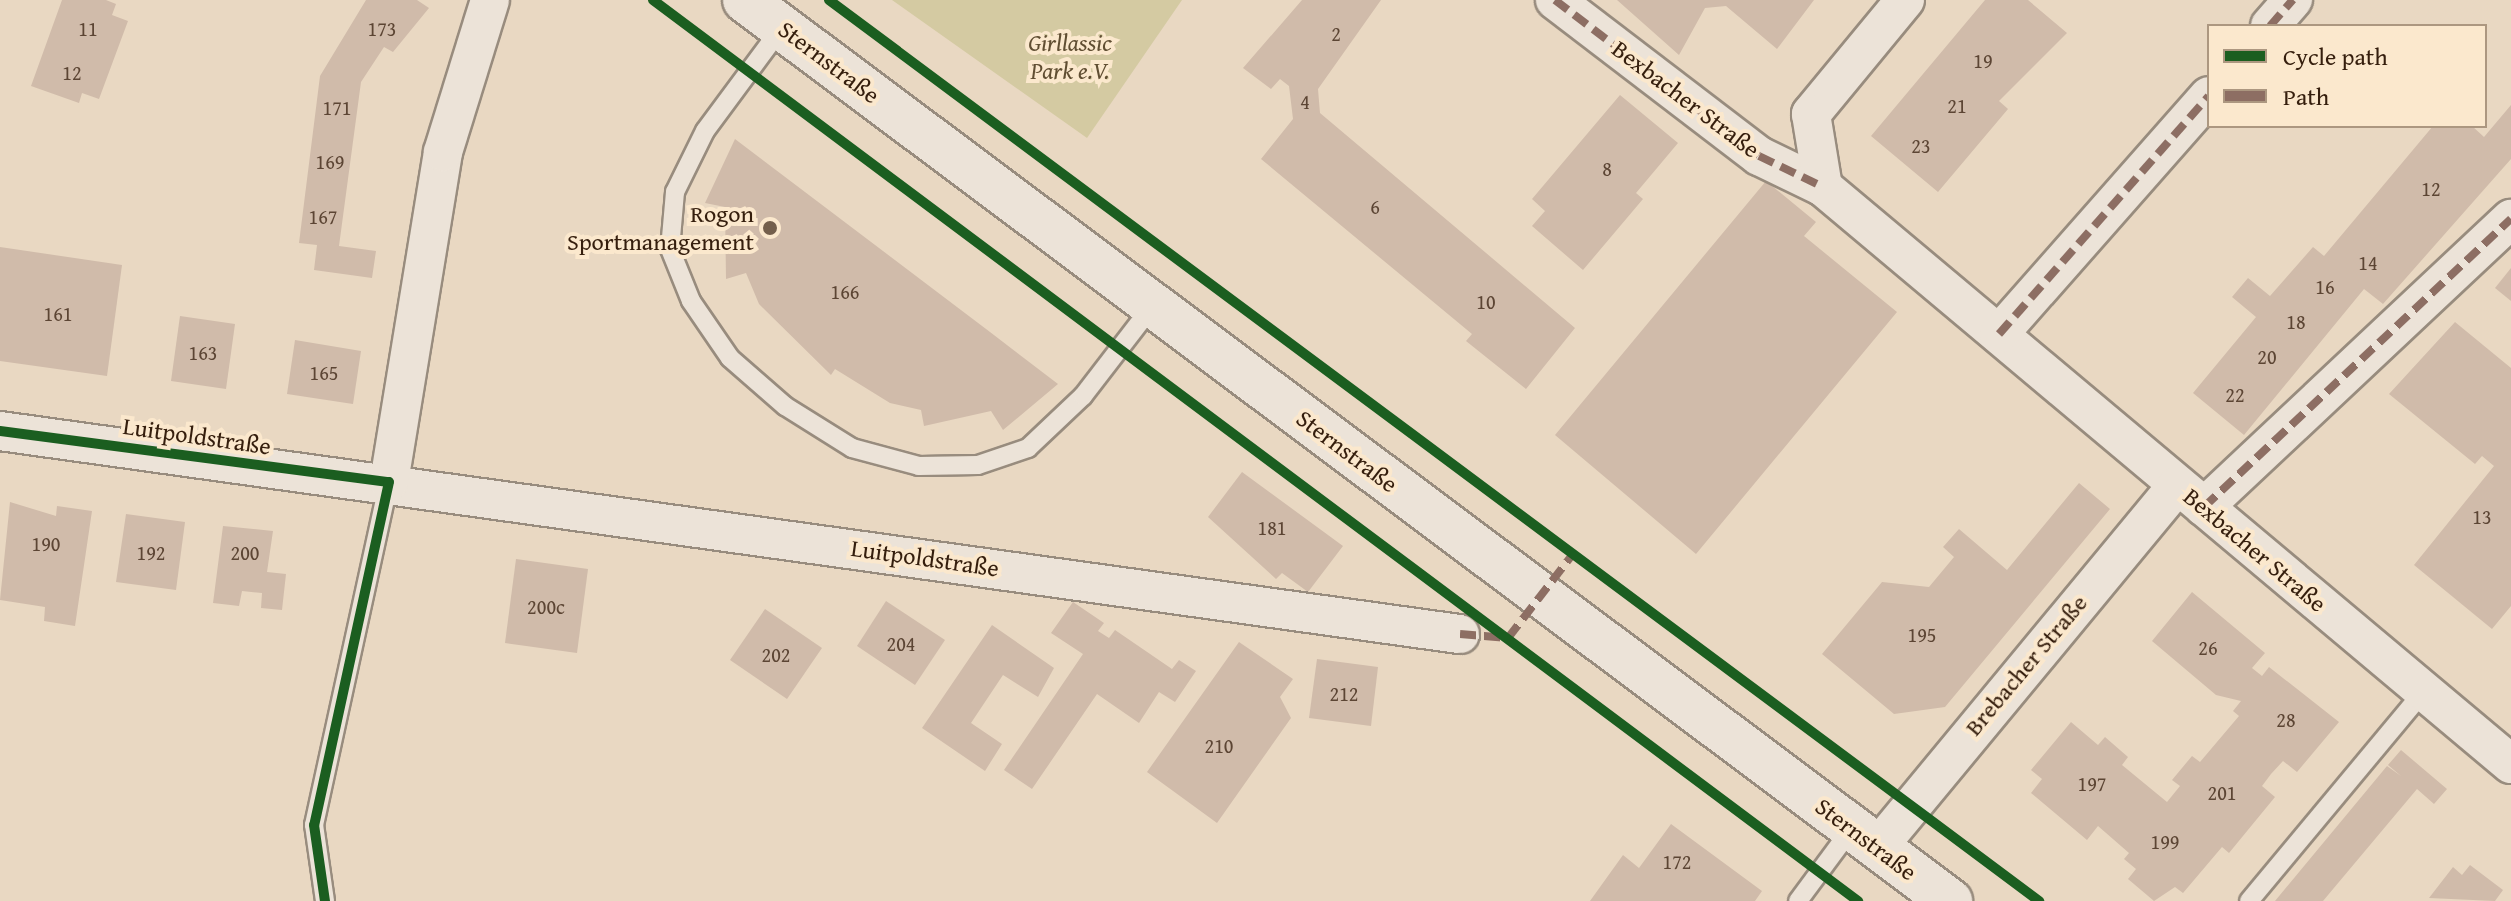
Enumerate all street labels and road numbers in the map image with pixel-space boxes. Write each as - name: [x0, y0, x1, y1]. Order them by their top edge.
- street label: Sternstraße: [773, 15, 885, 109]
- street label: Bexbacher Straße: [1607, 34, 1765, 164]
- street label: Sternstraße: [1291, 404, 1403, 498]
- street label: Luitpoldstraße: [121, 411, 273, 461]
- street label: Bexbacher Straße: [2178, 482, 2332, 618]
- street label: Luitpoldstraße: [849, 533, 1001, 583]
- street label: Brebacher Straße: [1959, 589, 2093, 741]
- street label: Sternstraße: [1810, 792, 1922, 886]

